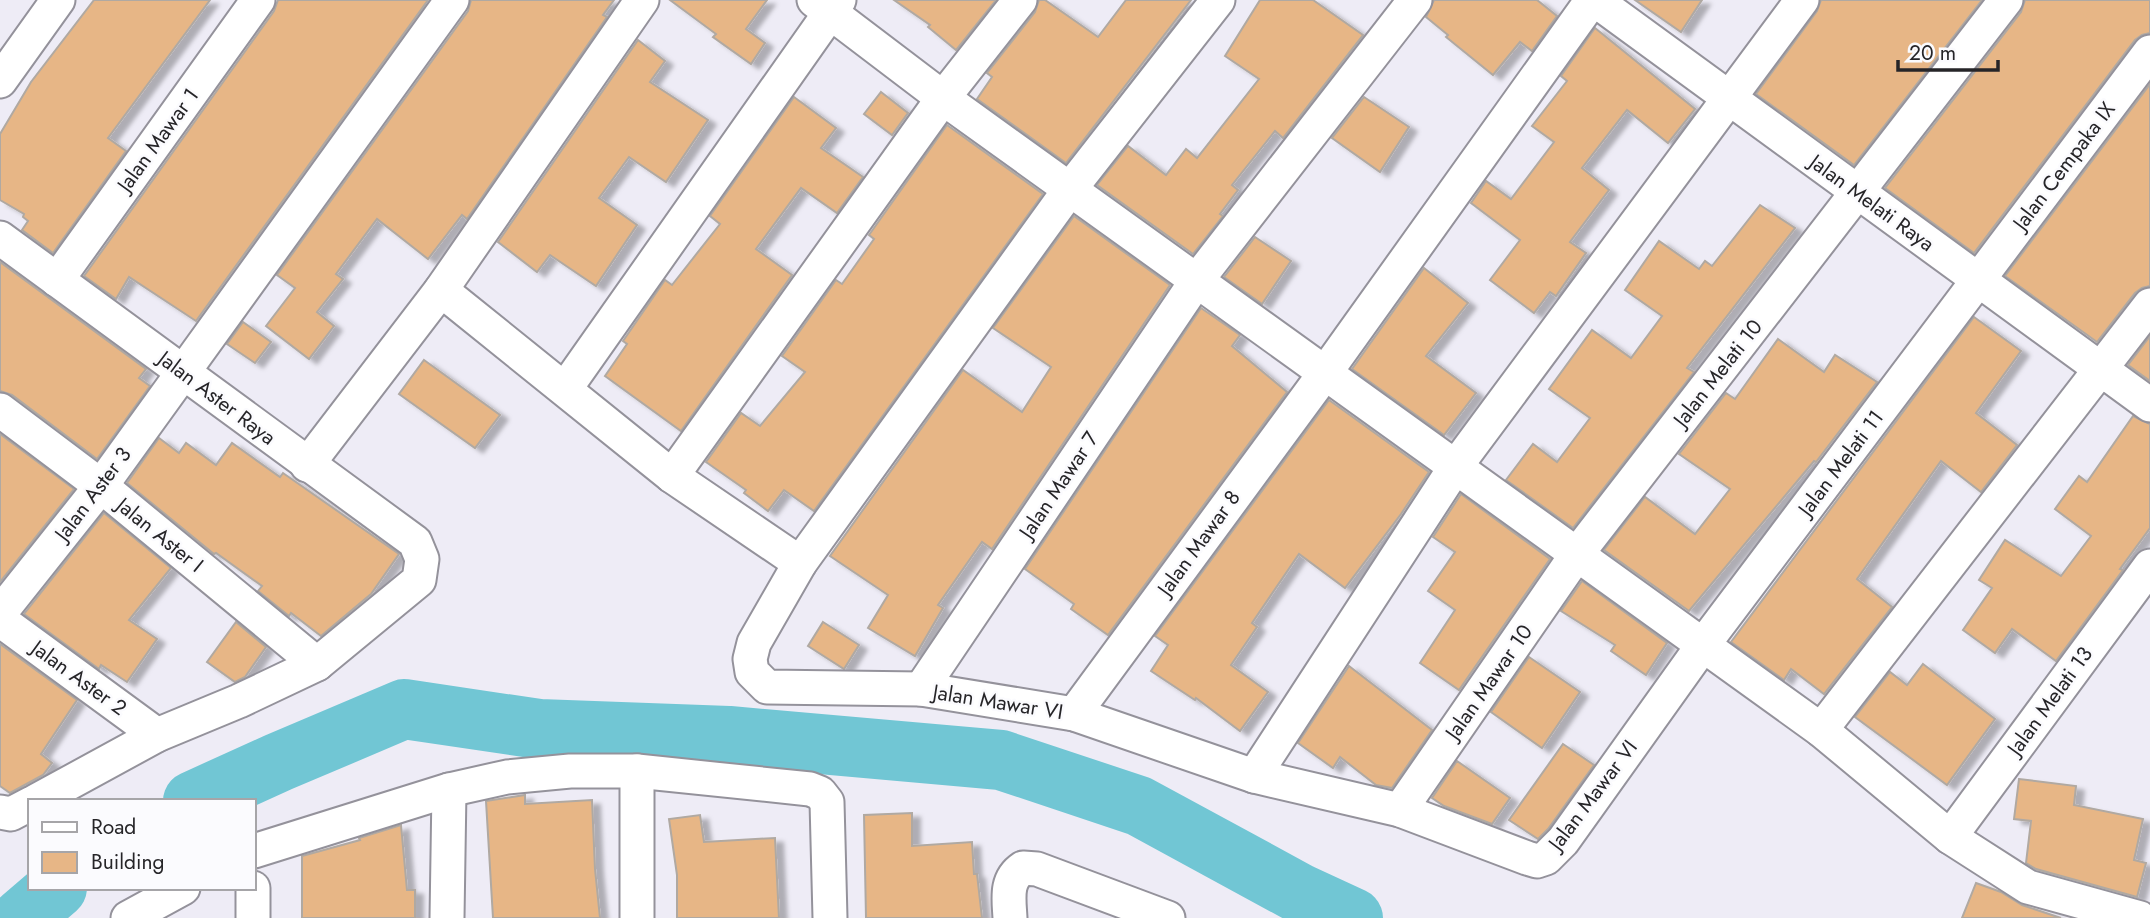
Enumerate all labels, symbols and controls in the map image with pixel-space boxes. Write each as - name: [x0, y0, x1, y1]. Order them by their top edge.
- scale bar: [1898, 28, 1998, 72]
- text: 20 m: [1909, 38, 1956, 68]
- street label: Jalan Mawar 1: [108, 82, 206, 200]
- street label: Jalan Cempaka IX: [2004, 95, 2122, 239]
- street label: Jalan Melati Raya: [1801, 146, 1941, 259]
- street label: Jalan Melati 10: [1665, 313, 1770, 435]
- street label: Jalan Aster Raya: [150, 342, 282, 452]
- street label: Jalan Melati 11: [1789, 404, 1891, 525]
- street label: Jalan Mawar 7: [1010, 425, 1106, 547]
- street label: Jalan Aster 3: [46, 441, 138, 550]
- street label: Jalan Mawar 8: [1149, 484, 1248, 604]
- street label: Jalan Aster I: [108, 489, 210, 579]
- street label: Jalan Mawar 10: [1436, 618, 1540, 748]
- street label: Jalan Aster 2: [23, 631, 133, 723]
- street label: Jalan Melati 13: [1999, 640, 2100, 764]
- street label: Jalan Mawar VI: [928, 676, 1065, 727]
- street label: Jalan Mawar VI: [1540, 734, 1644, 859]
- legend: [28, 799, 256, 890]
- text: Road: [91, 812, 136, 842]
- text: Building: [91, 847, 164, 877]

